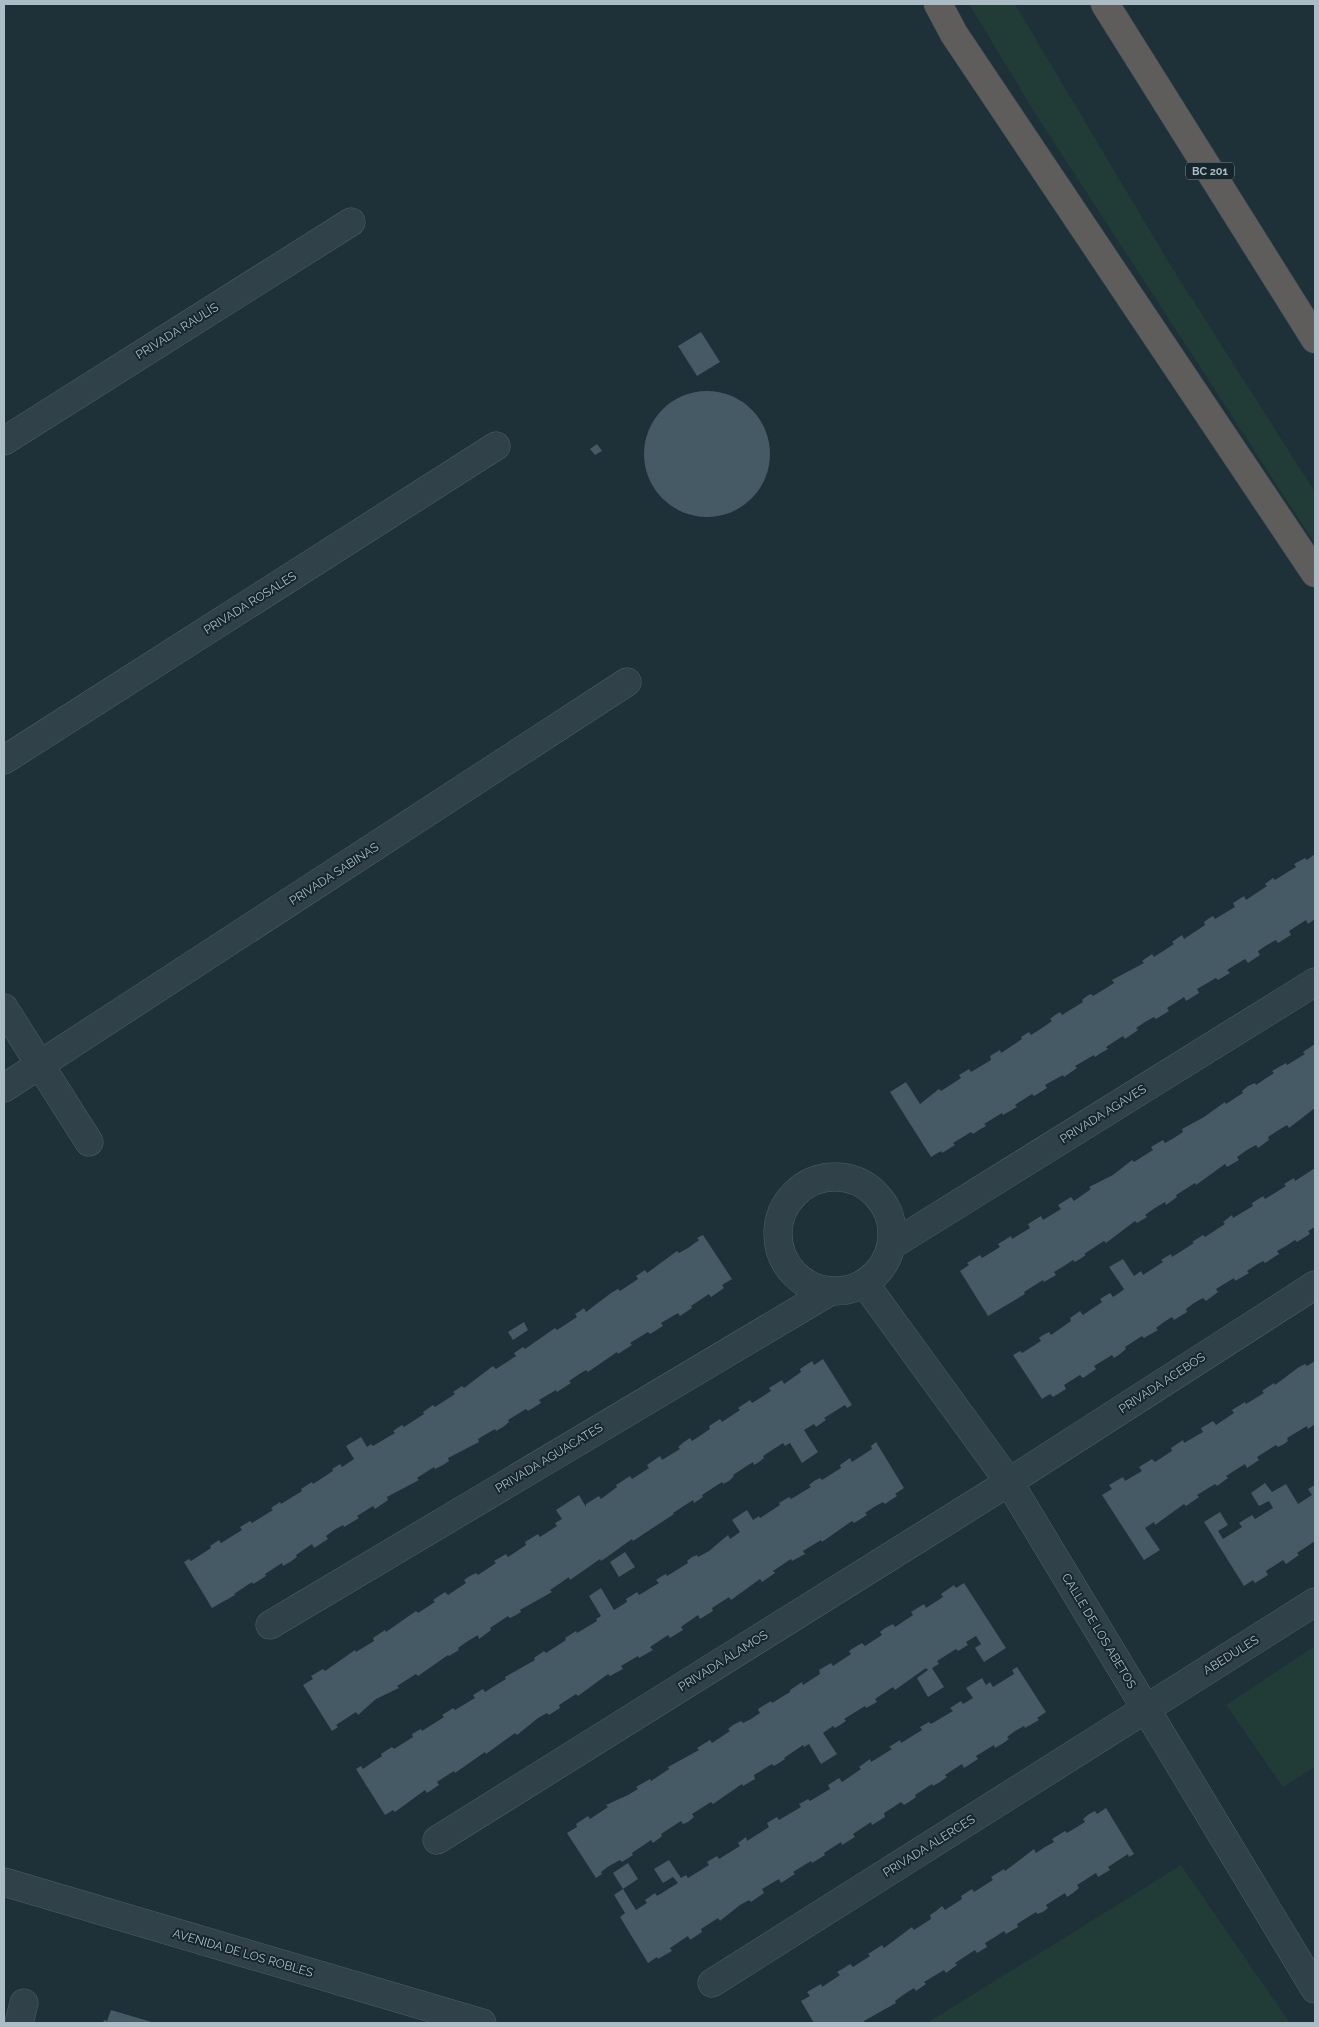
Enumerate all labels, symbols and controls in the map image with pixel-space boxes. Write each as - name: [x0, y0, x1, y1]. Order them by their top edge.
- road number: BC 201: [1186, 162, 1234, 180]
- street label: PRIVADA RAULÍS: [133, 300, 221, 362]
- street label: PRIVADA ROSALES: [201, 569, 299, 637]
- street label: PRIVADA SABINAS: [287, 840, 381, 908]
- street label: PRIVADA AGAVES: [1057, 1082, 1149, 1146]
- street label: PRIVADA ACEBOS: [1116, 1350, 1208, 1416]
- street label: PRIVADA AGUACATES: [493, 1420, 605, 1496]
- street label: CALLE DE LOS ABETOS: [1059, 1571, 1139, 1691]
- street label: PRIVADA ÁLAMOS: [676, 1628, 770, 1694]
- street label: ABEDULES: [1201, 1632, 1261, 1678]
- street label: PRIVADA ALERCES: [881, 1812, 977, 1880]
- street label: AVENIDA DE LOS ROBLES: [171, 1926, 315, 1980]

